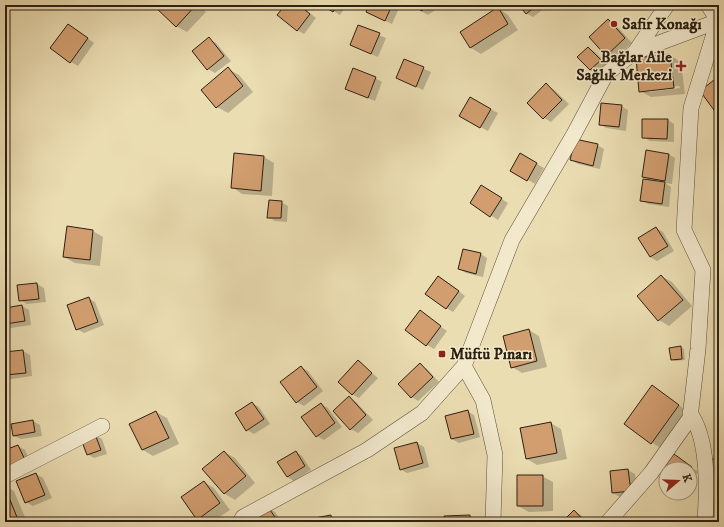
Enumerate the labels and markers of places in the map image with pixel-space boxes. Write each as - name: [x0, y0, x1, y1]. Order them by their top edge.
- place label: Safir Konağı: [622, 14, 702, 34]
- marker: Safir Konağı: [609, 19, 619, 29]
- place label: Bağlar Aile Sağlık Merkezi: [576, 47, 672, 85]
- marker: Bağlar Aile Sağlık Merkezi: [675, 60, 687, 72]
- place label: Müftü Pınarı: [450, 344, 532, 364]
- marker: Müftü Pınarı: [437, 349, 447, 359]

